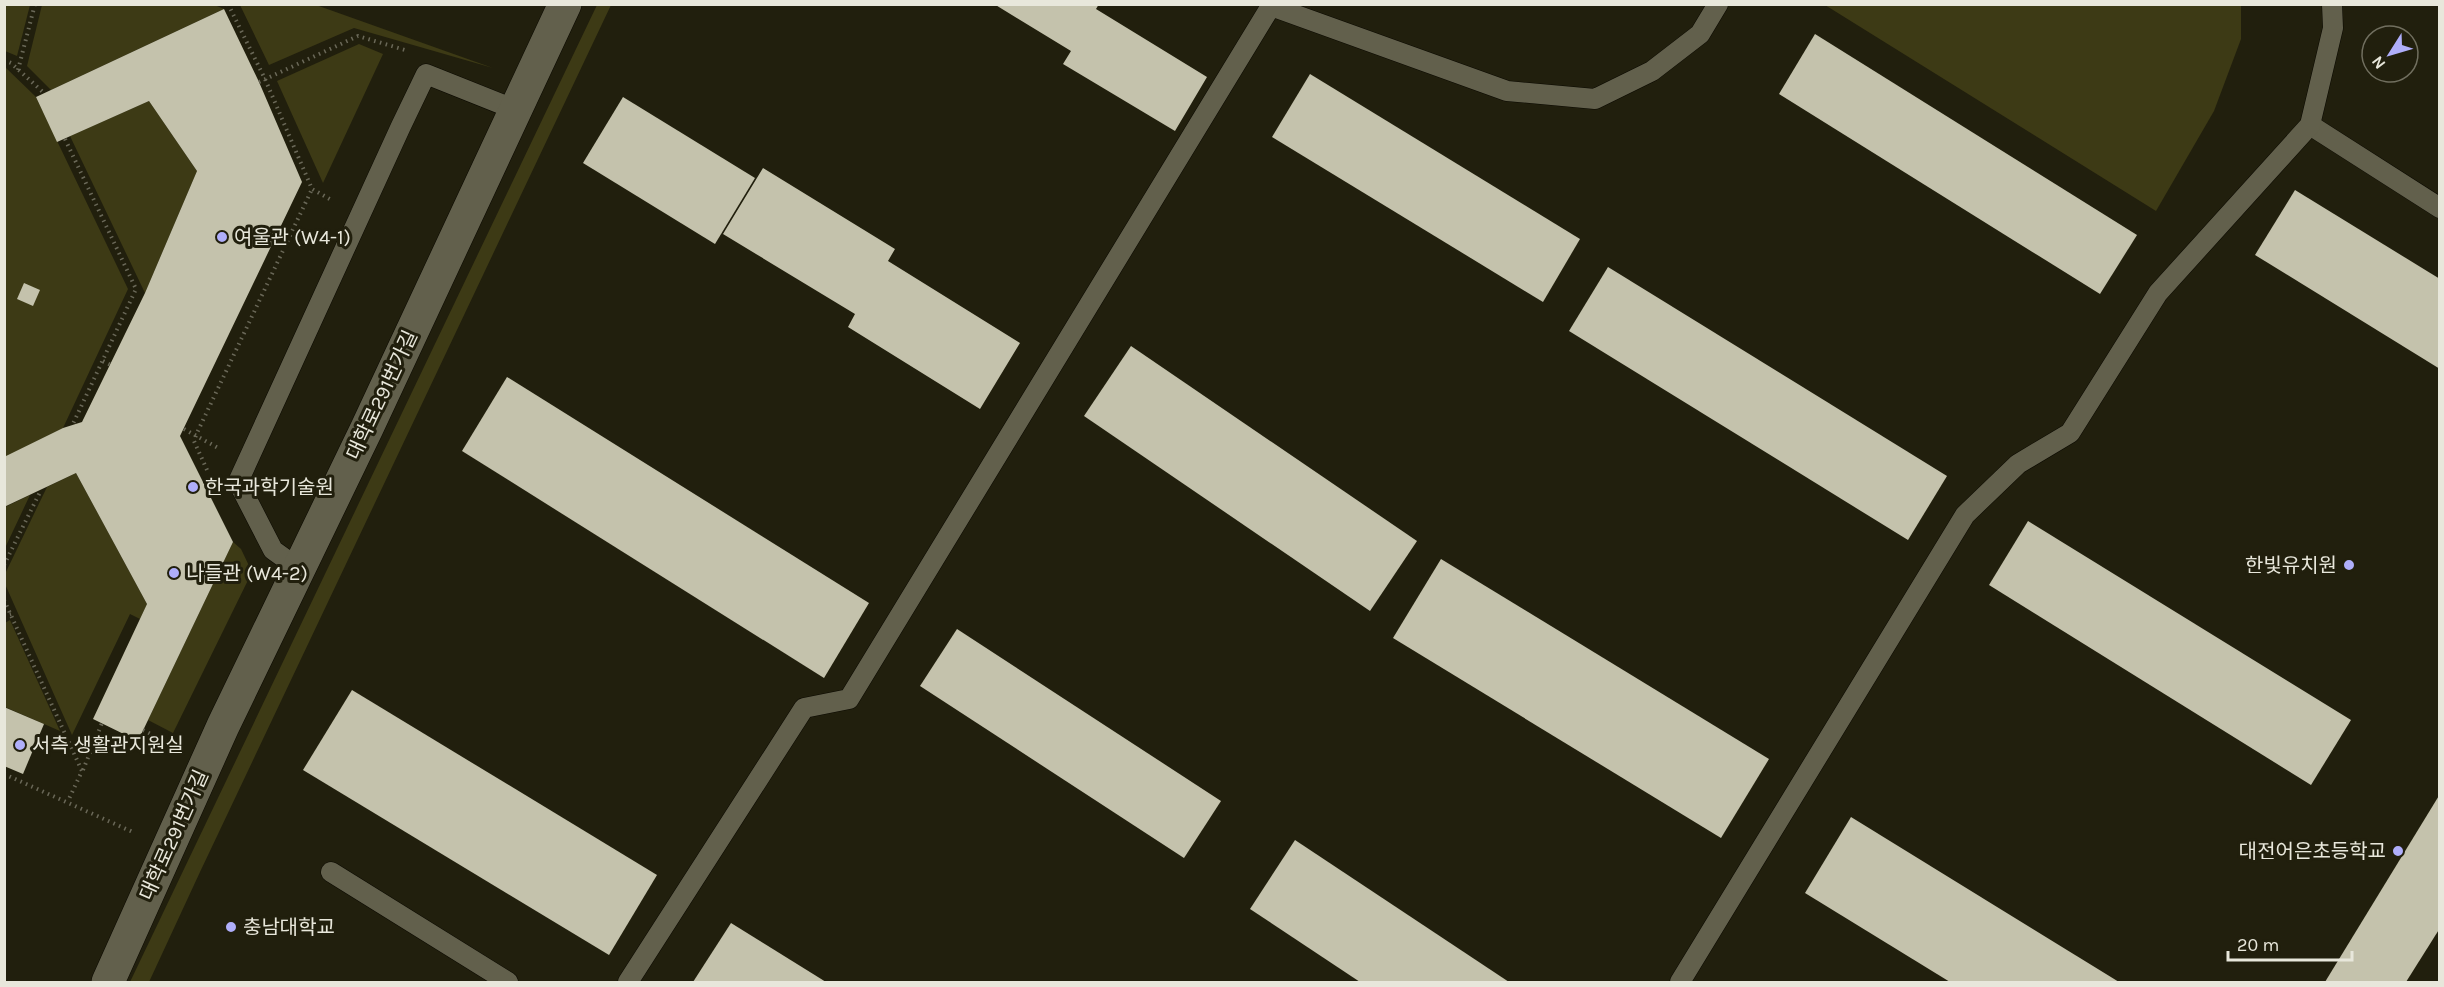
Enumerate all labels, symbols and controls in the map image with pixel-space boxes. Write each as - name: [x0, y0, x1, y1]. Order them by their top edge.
- north arrow: [2360, 24, 2420, 84]
- text: N: [2367, 52, 2389, 73]
- place label: 여울관 (W4-1): [234, 226, 351, 249]
- marker: 여울관 (W4-1): [215, 230, 229, 244]
- street label: 대학로291번가길: [342, 327, 422, 463]
- place label: 한국과학기술원: [205, 476, 334, 499]
- marker: 한국과학기술원: [186, 480, 200, 494]
- place label: 한빛유치원: [2245, 554, 2337, 577]
- marker: 한빛유치원: [2342, 558, 2356, 572]
- place label: 나들관 (W4-2): [186, 562, 308, 585]
- marker: 나들관 (W4-2): [167, 566, 181, 580]
- place label: 서측 생활관지원실: [32, 734, 184, 757]
- marker: 서측 생활관지원실: [13, 738, 27, 752]
- street label: 대학로291번가길: [135, 766, 213, 904]
- place label: 대전어은초등학교: [2239, 840, 2386, 863]
- marker: 대전어은초등학교: [2391, 844, 2405, 858]
- place label: 충남대학교: [243, 916, 335, 939]
- marker: 충남대학교: [224, 920, 238, 934]
- scale bar: [2228, 924, 2352, 962]
- text: 20 m: [2237, 934, 2279, 956]

